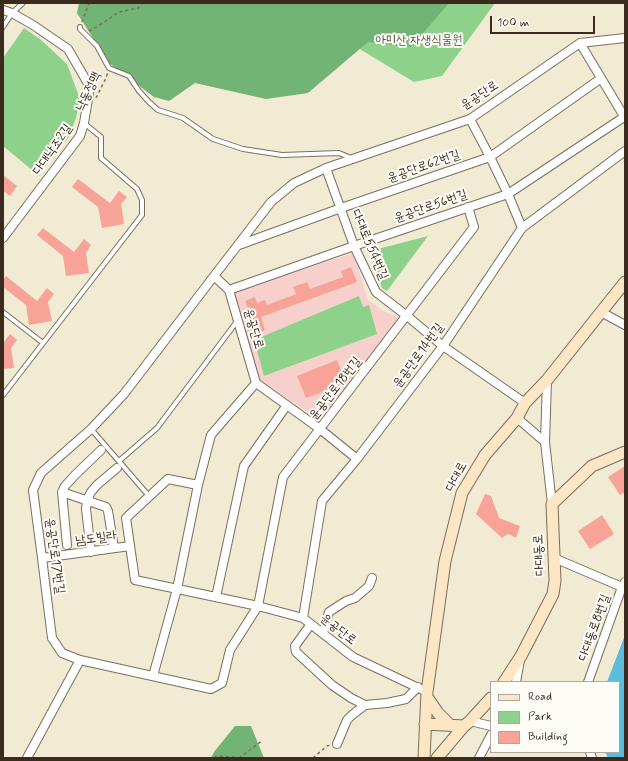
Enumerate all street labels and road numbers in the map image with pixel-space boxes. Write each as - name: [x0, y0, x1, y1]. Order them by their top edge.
- street label: 낙동정맥: [73, 70, 105, 114]
- street label: 윤공단로: [458, 78, 502, 114]
- street label: 다대낙조2길: [30, 121, 76, 179]
- street label: 윤공단로62번길: [386, 147, 462, 187]
- street label: 윤공단로56번길: [392, 187, 470, 227]
- street label: 다대로554번길: [347, 207, 391, 283]
- street label: 윤공단로: [240, 307, 266, 351]
- street label: 윤공단로14번길: [390, 321, 448, 391]
- street label: 윤공단로18번길: [306, 354, 366, 424]
- street label: 다대로: [443, 459, 471, 495]
- street label: 윤공단로17번길: [41, 517, 67, 595]
- street label: 남도빌라: [74, 528, 118, 550]
- street label: 다대동로: [531, 534, 549, 576]
- street label: 다대동로8번길: [576, 592, 614, 664]
- street label: 윤공단로: [317, 611, 359, 649]

